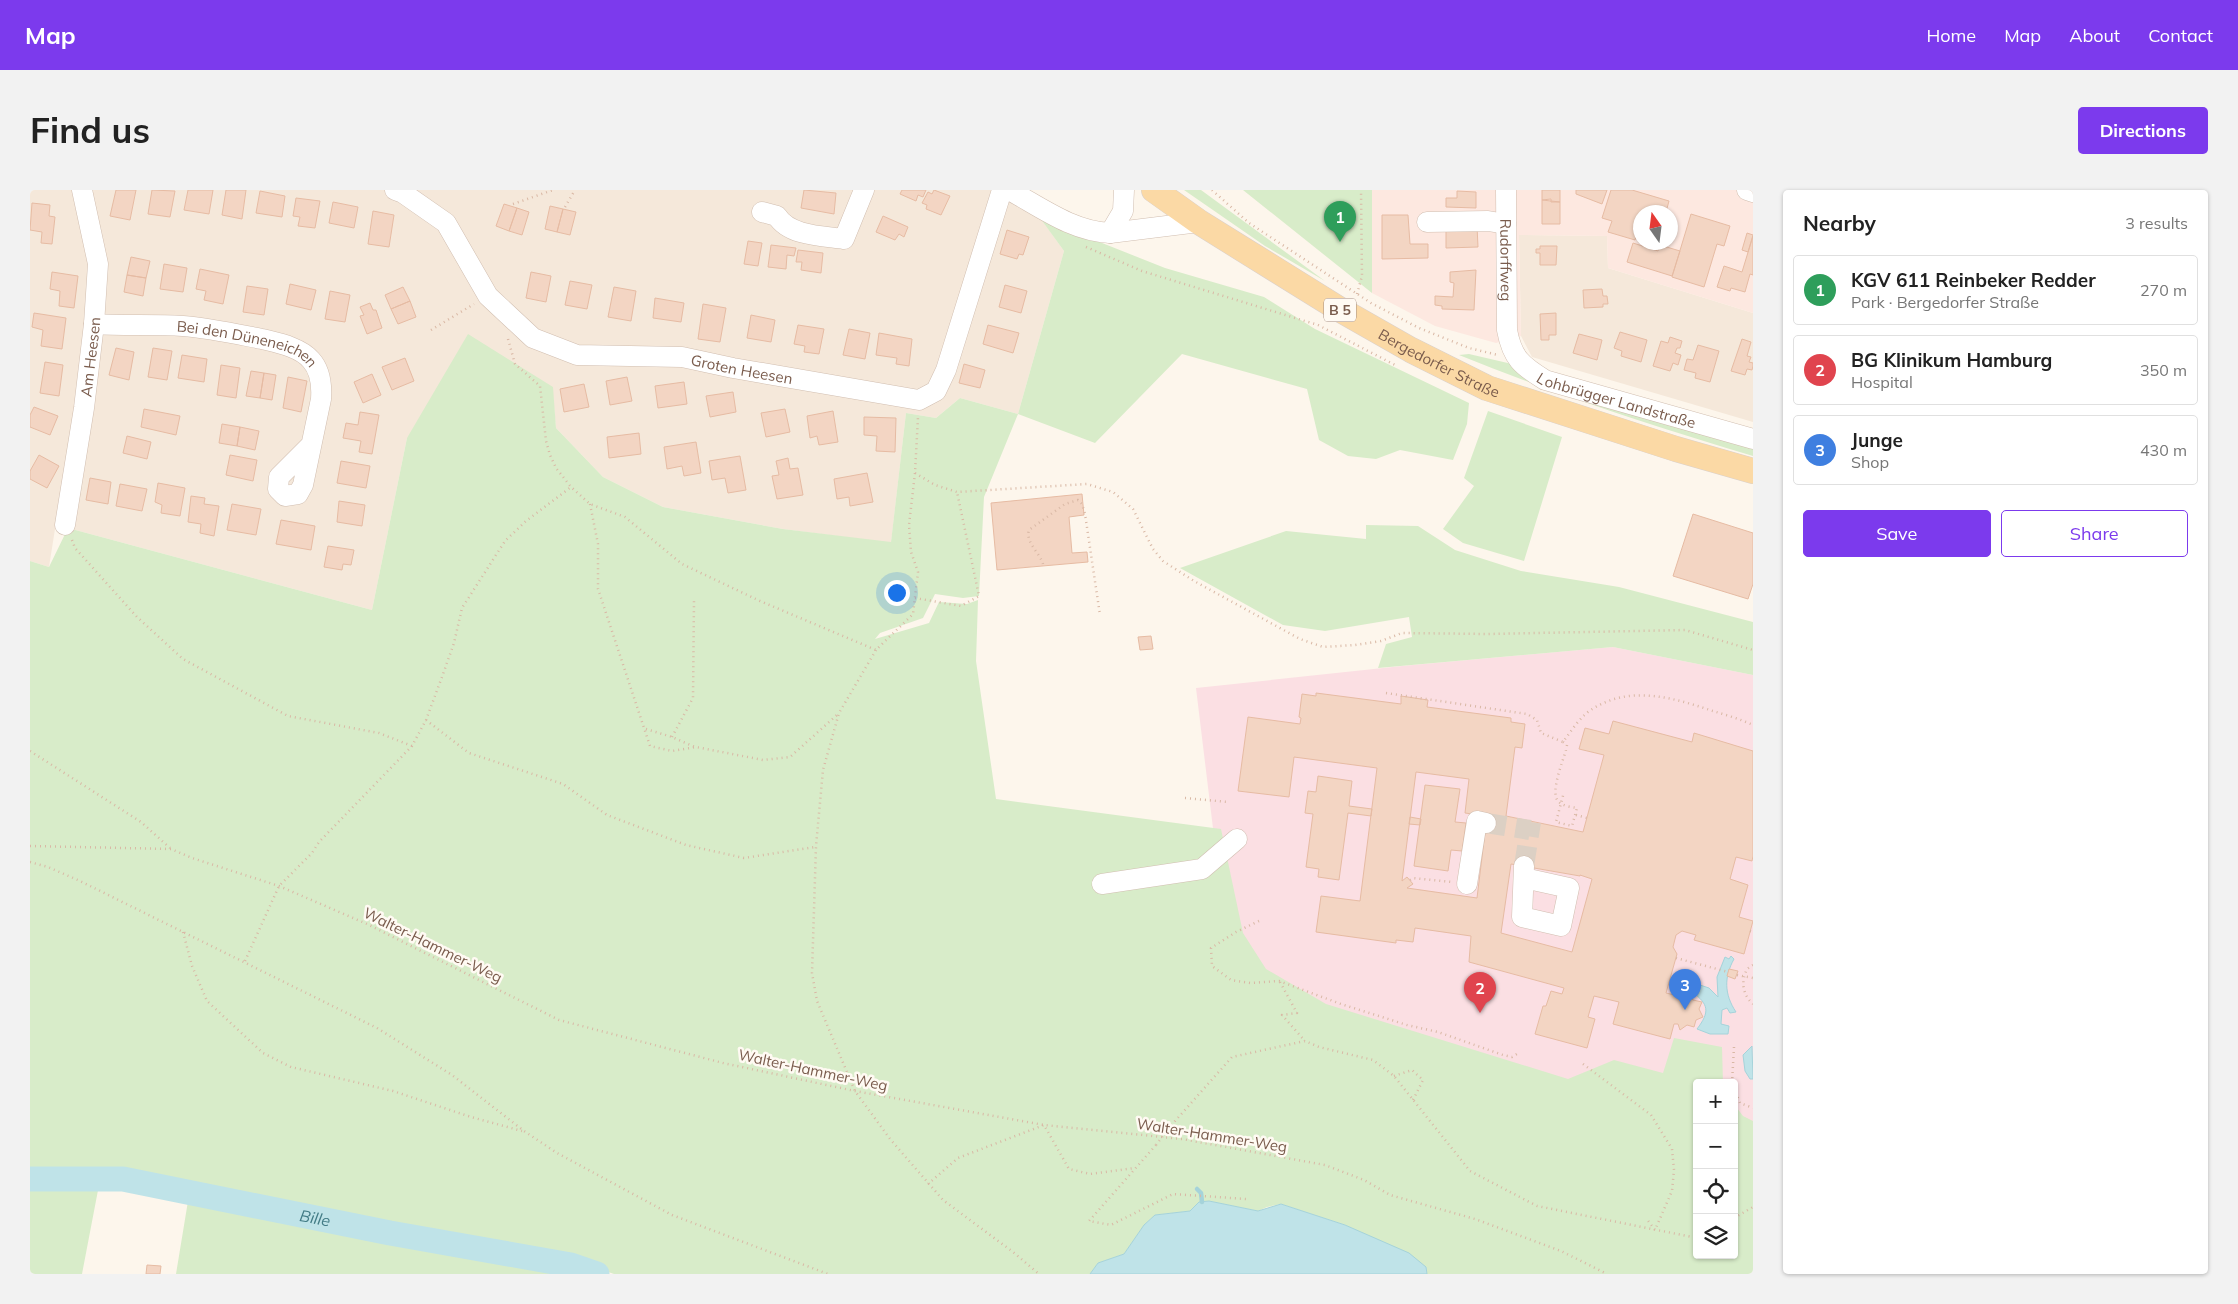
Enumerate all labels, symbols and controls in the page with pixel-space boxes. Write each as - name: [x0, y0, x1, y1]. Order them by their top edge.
- text: Map: [25, 20, 76, 50]
- text: Home: [1926, 24, 1976, 47]
- text: Map: [2004, 24, 2041, 47]
- text: About: [2069, 24, 2120, 47]
- text: Contact: [2148, 24, 2213, 47]
- button: Directions: [2078, 107, 2208, 154]
- text: Find us: [30, 108, 150, 152]
- pin: 1: [1324, 201, 1356, 242]
- north arrow: [1633, 205, 1678, 250]
- text: Nearby: [1803, 210, 1876, 236]
- text: 3 results: [2125, 213, 2188, 233]
- street label: Rudorffweg: [1497, 219, 1516, 301]
- text: KGV 611 Reinbeker Redder: [1851, 268, 2096, 292]
- text: 1: [1815, 280, 1825, 300]
- text: 270 m: [2140, 280, 2187, 300]
- text: Park · Bergedorfer Straße: [1851, 292, 2039, 312]
- road number: B 5: [1324, 298, 1356, 322]
- street label: Am Heesen: [76, 316, 104, 398]
- street label: Bei den Düneneichen: [176, 316, 322, 371]
- street label: Bergedorfer Straße: [1375, 324, 1502, 401]
- text: BG Klinikum Hamburg: [1851, 348, 2052, 372]
- street label: Groten Heesen: [689, 350, 794, 388]
- text: 2: [1815, 360, 1825, 380]
- text: 350 m: [2140, 360, 2187, 380]
- street label: Lohbrügger Landstraße: [1533, 368, 1698, 432]
- text: Hospital: [1851, 372, 1913, 392]
- text: Junge: [1851, 428, 1903, 452]
- text: 3: [1815, 440, 1825, 460]
- text: 430 m: [2140, 440, 2187, 460]
- text: Shop: [1851, 452, 1889, 472]
- button: Save: [1803, 510, 1991, 557]
- button: Share: [2001, 510, 2188, 557]
- your location: [884, 580, 910, 606]
- street label: Walter-Hammer-Weg: [360, 903, 506, 987]
- pin: 3: [1669, 969, 1701, 1010]
- pin: 2: [1464, 972, 1496, 1013]
- street label: Walter-Hammer-Weg: [737, 1045, 889, 1095]
- map controls: [1693, 1079, 1738, 1259]
- button: +: [1693, 1079, 1738, 1124]
- street label: Walter-Hammer-Weg: [1135, 1114, 1289, 1156]
- button: −: [1693, 1124, 1738, 1169]
- button: locate: [1693, 1169, 1738, 1214]
- water label: Bille: [298, 1205, 333, 1231]
- button: layers: [1693, 1214, 1738, 1259]

